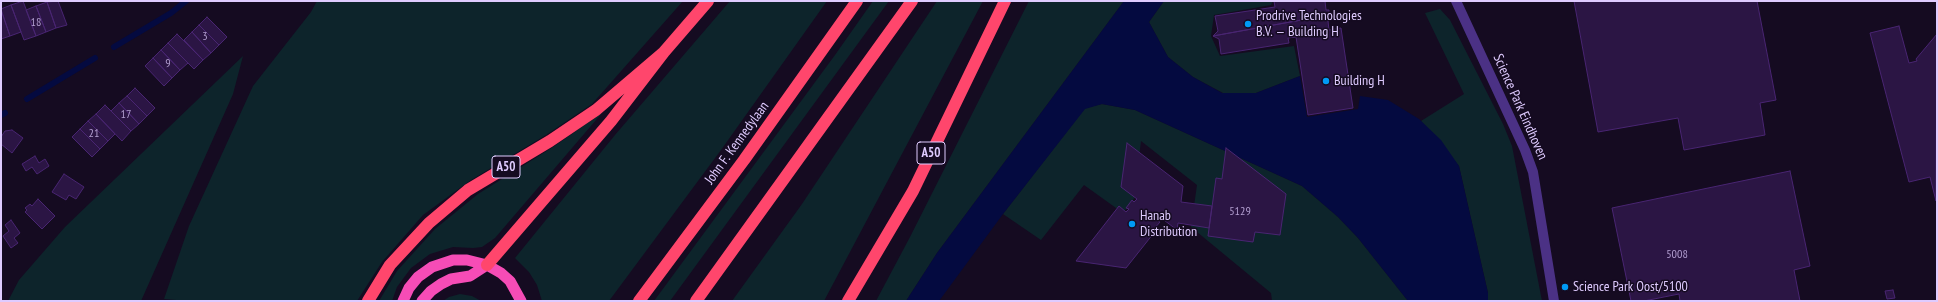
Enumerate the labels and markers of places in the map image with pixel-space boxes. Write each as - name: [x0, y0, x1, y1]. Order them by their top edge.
- place label: Prodrive Technologies B.V. — Building H: [1256, 8, 1362, 40]
- marker: Prodrive Technologies B.V. — Building H: [1243, 19, 1253, 29]
- place label: Building H: [1334, 73, 1385, 89]
- marker: Building H: [1321, 76, 1331, 86]
- place label: Hanab Distribution: [1140, 208, 1197, 240]
- marker: Hanab Distribution: [1127, 219, 1137, 229]
- place label: Science Park Oost/5100: [1573, 279, 1688, 295]
- marker: Science Park Oost/5100: [1560, 282, 1570, 292]

